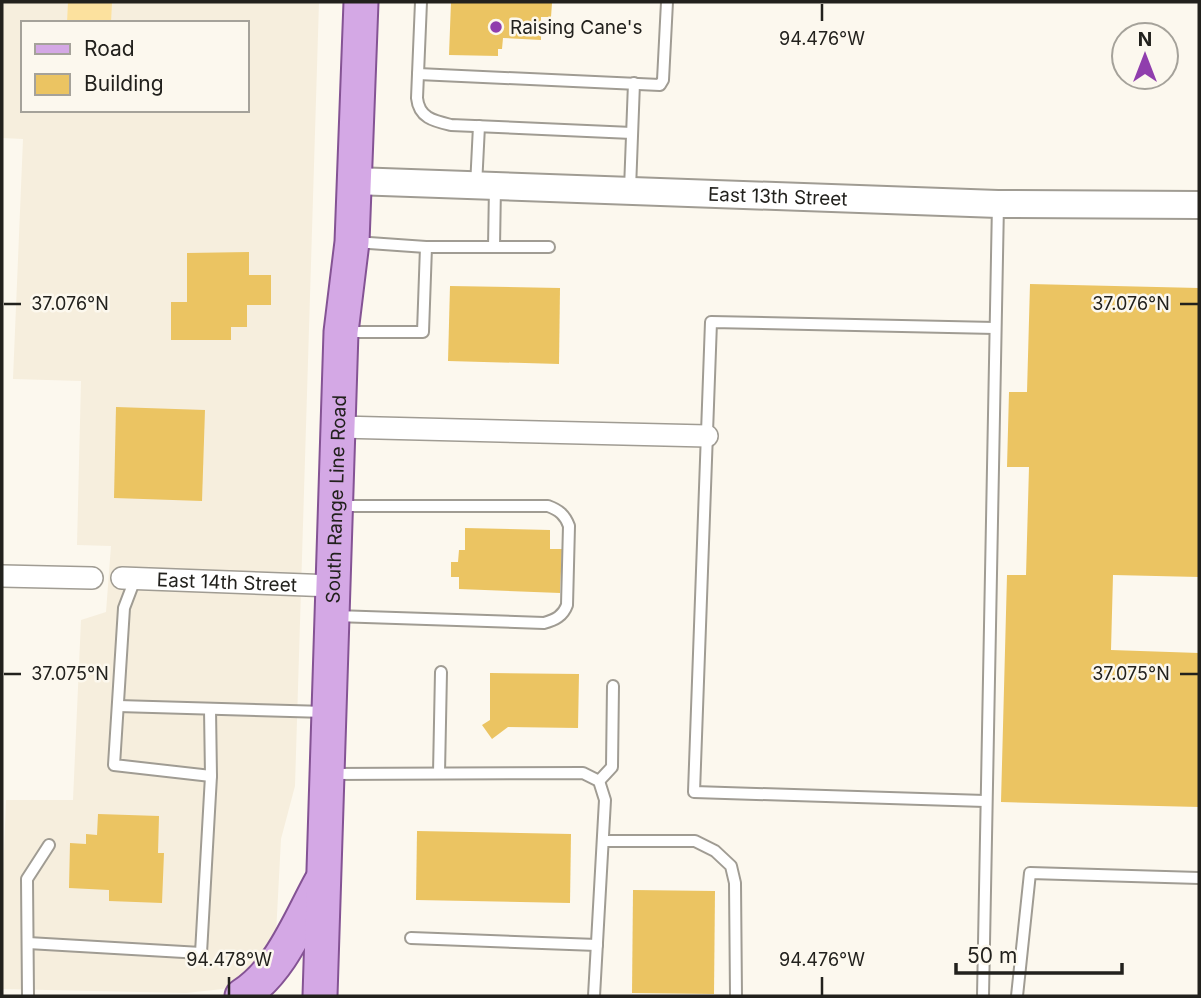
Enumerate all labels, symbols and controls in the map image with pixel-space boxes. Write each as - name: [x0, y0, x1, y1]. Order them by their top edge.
- place label: Raising Cane's: [510, 16, 643, 39]
- marker: Raising Cane's: [488, 19, 504, 35]
- legend: [21, 21, 248, 112]
- north arrow: [1110, 21, 1180, 91]
- text: 94.476°W: [779, 28, 865, 49]
- text: N: [1138, 28, 1152, 51]
- text: Road: [84, 36, 135, 61]
- text: Building: [84, 71, 164, 96]
- street label: East 13th Street: [708, 182, 848, 210]
- text: 37.076°N: [31, 293, 109, 314]
- text: 37.076°N: [1092, 293, 1170, 314]
- street label: South Range Line Road: [321, 395, 351, 604]
- street label: East 14th Street: [156, 568, 297, 596]
- text: 37.075°N: [31, 663, 109, 684]
- text: 37.075°N: [1092, 663, 1170, 684]
- scale bar: [956, 932, 1122, 976]
- text: 50 m: [967, 943, 1017, 968]
- text: 94.478°W: [186, 949, 272, 970]
- text: 94.476°W: [779, 949, 865, 970]

